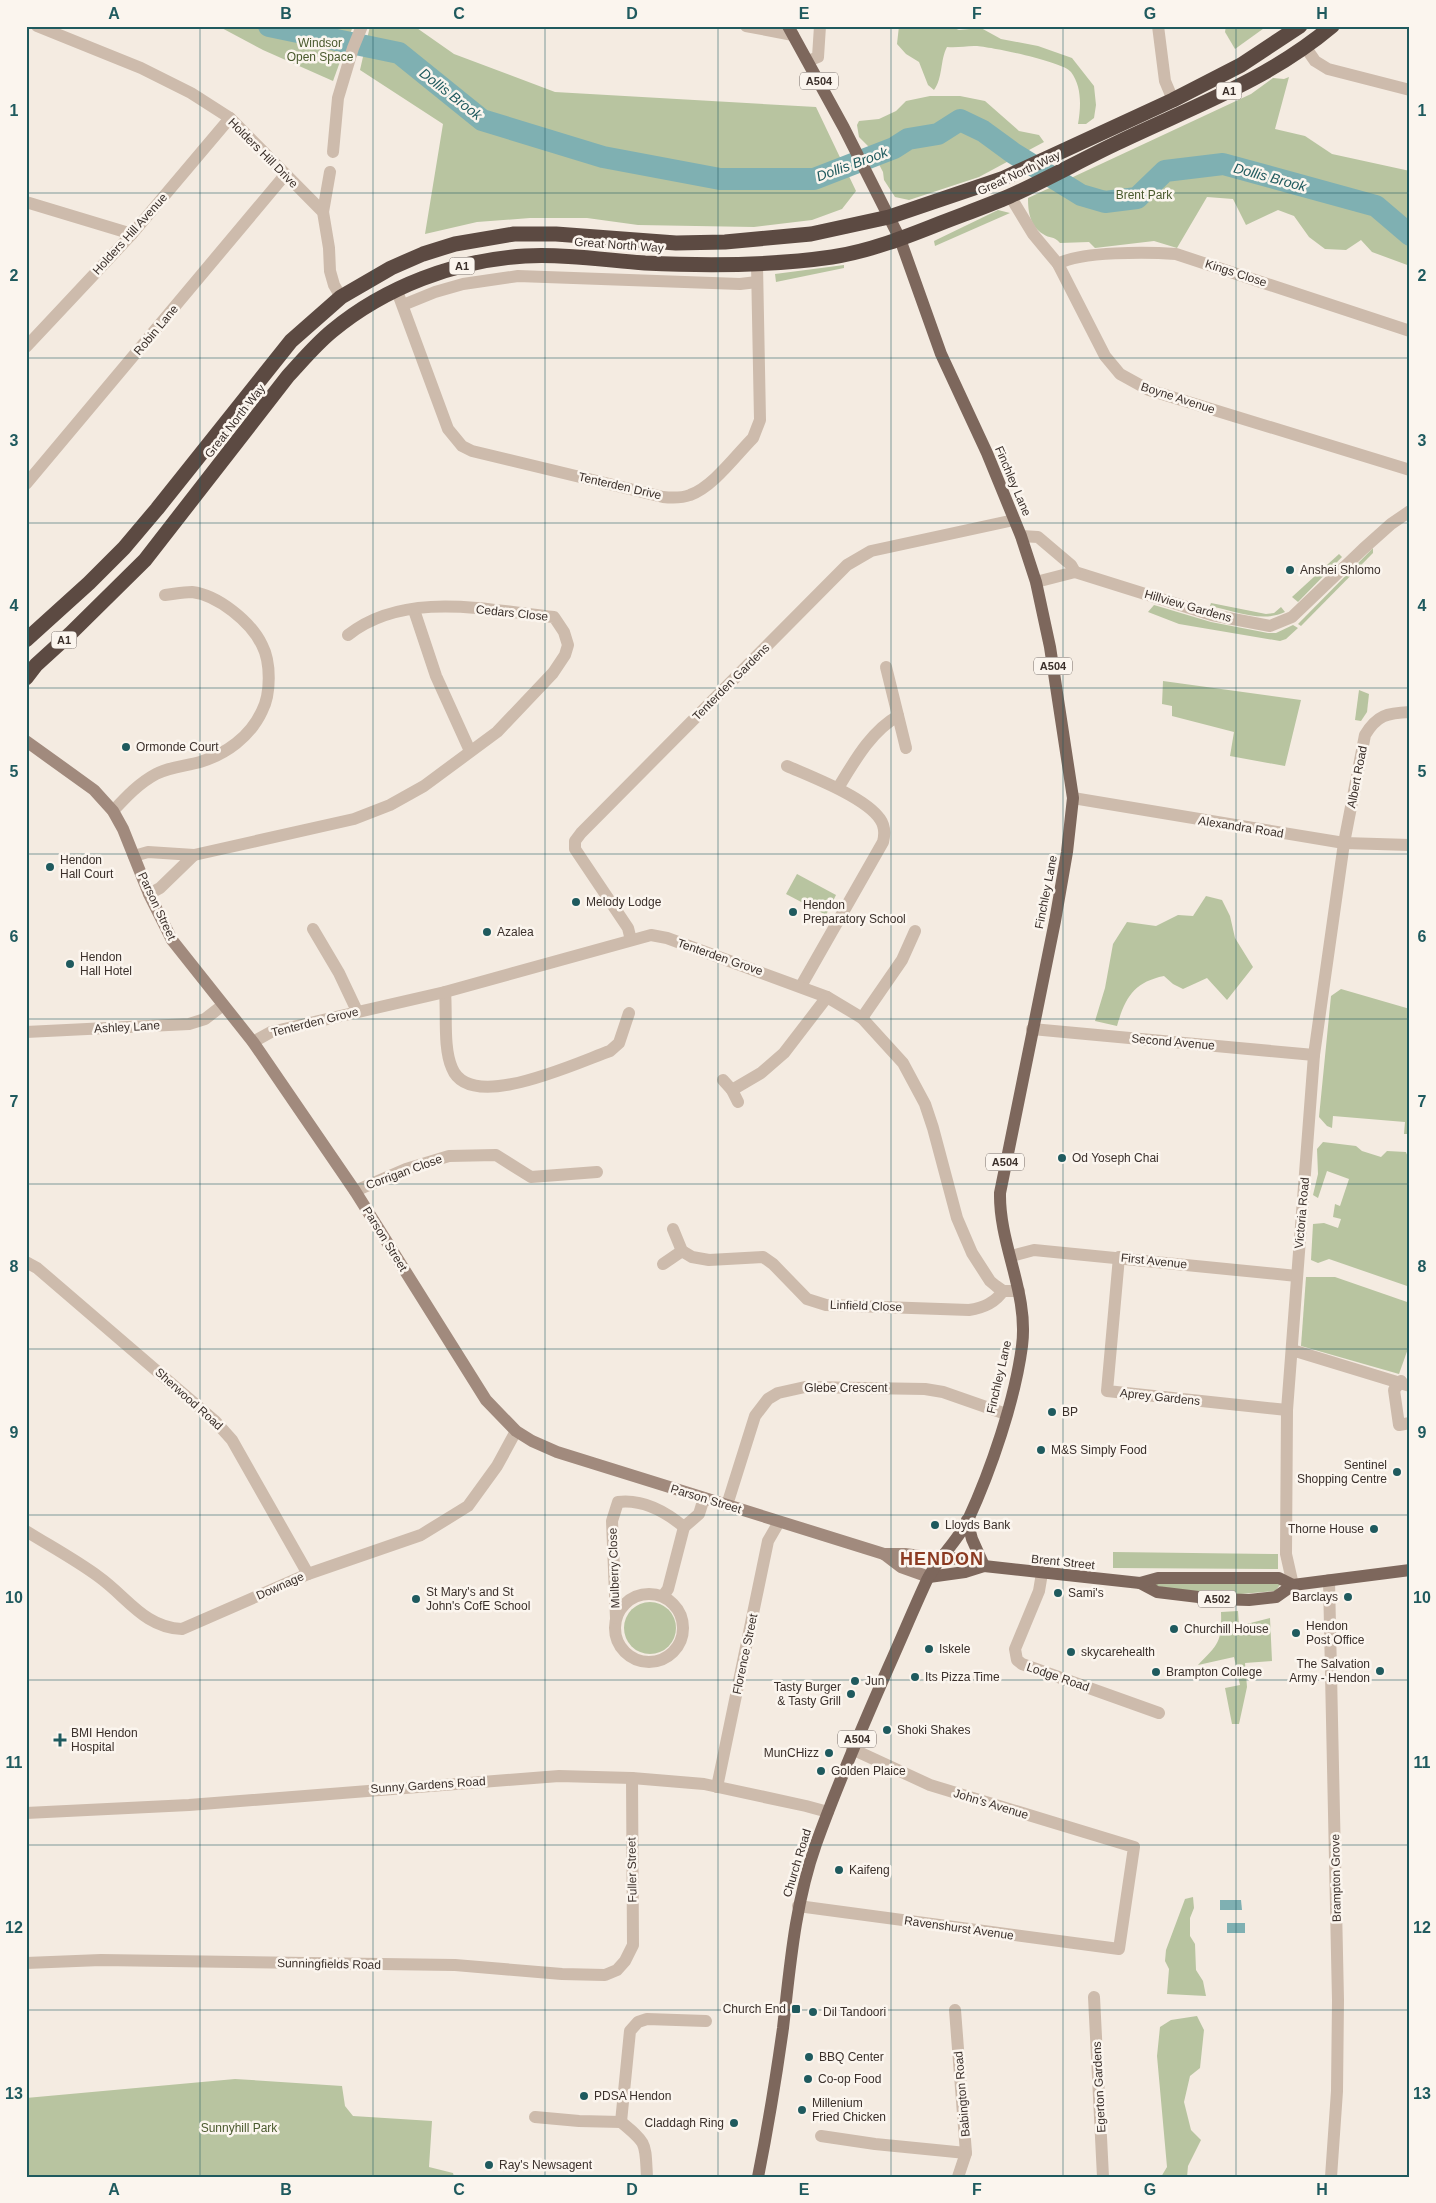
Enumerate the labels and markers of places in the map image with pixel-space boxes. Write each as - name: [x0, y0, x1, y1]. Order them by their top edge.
- place label: Anshei Shlomo: [1300, 563, 1381, 577]
- marker: Anshei Shlomo: [1284, 564, 1296, 576]
- place label: Ormonde Court: [136, 740, 219, 754]
- marker: Ormonde Court: [120, 741, 132, 753]
- place label: Hendon Hall Court: [60, 853, 114, 881]
- marker: Hendon Hall Court: [44, 861, 56, 873]
- place label: Melody Lodge: [586, 895, 662, 909]
- marker: Melody Lodge: [570, 896, 582, 908]
- place label: Hendon Preparatory School: [803, 898, 906, 926]
- marker: Hendon Preparatory School: [787, 906, 799, 918]
- place label: Azalea: [497, 925, 534, 939]
- marker: Azalea: [481, 926, 493, 938]
- place label: Hendon Hall Hotel: [80, 950, 132, 978]
- marker: Hendon Hall Hotel: [64, 958, 76, 970]
- place label: Od Yoseph Chai: [1072, 1151, 1159, 1165]
- marker: Od Yoseph Chai: [1056, 1152, 1068, 1164]
- place label: BP: [1062, 1405, 1078, 1419]
- marker: BP: [1046, 1406, 1058, 1418]
- place label: M&S Simply Food: [1051, 1443, 1147, 1457]
- marker: M&S Simply Food: [1035, 1444, 1047, 1456]
- place label: Sentinel Shopping Centre: [1297, 1458, 1387, 1486]
- marker: Sentinel Shopping Centre: [1391, 1466, 1403, 1478]
- place label: Lloyds Bank: [945, 1518, 1011, 1532]
- marker: Lloyds Bank: [929, 1519, 941, 1531]
- place label: Thorne House: [1288, 1522, 1364, 1536]
- marker: Thorne House: [1368, 1523, 1380, 1535]
- place label: St Mary's and St John's CofE School: [426, 1585, 530, 1613]
- place label: Sami's: [1068, 1586, 1104, 1600]
- marker: Sami's: [1052, 1587, 1064, 1599]
- place label: Barclays: [1292, 1590, 1338, 1604]
- marker: Barclays: [1342, 1591, 1354, 1603]
- marker: St Mary's and St John's CofE School: [410, 1593, 422, 1605]
- place label: Hendon Post Office: [1306, 1619, 1365, 1647]
- place label: Churchill House: [1184, 1622, 1269, 1636]
- marker: Churchill House: [1168, 1623, 1180, 1635]
- marker: Hendon Post Office: [1290, 1627, 1302, 1639]
- place label: Iskele: [939, 1642, 971, 1656]
- marker: Iskele: [923, 1643, 935, 1655]
- place label: skycarehealth: [1081, 1645, 1155, 1659]
- marker: skycarehealth: [1065, 1646, 1077, 1658]
- place label: The Salvation Army - Hendon: [1289, 1657, 1370, 1685]
- place label: Brampton College: [1166, 1665, 1262, 1679]
- marker: The Salvation Army - Hendon: [1374, 1665, 1386, 1677]
- marker: Brampton College: [1150, 1666, 1162, 1678]
- place label: Its Pizza Time: [925, 1670, 1000, 1684]
- marker: Its Pizza Time: [909, 1671, 921, 1683]
- place label: Jun: [865, 1674, 884, 1688]
- marker: Jun: [849, 1675, 861, 1687]
- place label: Tasty Burger & Tasty Grill: [774, 1680, 841, 1708]
- marker: Tasty Burger & Tasty Grill: [845, 1688, 857, 1700]
- place label: Shoki Shakes: [897, 1723, 970, 1737]
- marker: Shoki Shakes: [881, 1724, 893, 1736]
- place label: BMI Hendon Hospital: [71, 1726, 138, 1754]
- marker: BMI Hendon Hospital: [53, 1733, 67, 1747]
- place label: MunCHizz: [764, 1746, 819, 1760]
- marker: MunCHizz: [823, 1747, 835, 1759]
- place label: Golden Plaice: [831, 1764, 906, 1778]
- marker: Golden Plaice: [815, 1765, 827, 1777]
- place label: Kaifeng: [849, 1863, 890, 1877]
- marker: Kaifeng: [833, 1864, 845, 1876]
- place label: Church End: [723, 2002, 786, 2016]
- marker: Church End: [790, 2003, 802, 2015]
- place label: Dil Tandoori: [823, 2005, 886, 2019]
- marker: Dil Tandoori: [807, 2006, 819, 2018]
- place label: BBQ Center: [819, 2050, 884, 2064]
- marker: BBQ Center: [803, 2051, 815, 2063]
- place label: Co-op Food: [818, 2072, 881, 2086]
- marker: Co-op Food: [802, 2073, 814, 2085]
- place label: PDSA Hendon: [594, 2089, 671, 2103]
- marker: PDSA Hendon: [578, 2090, 590, 2102]
- place label: Millenium Fried Chicken: [812, 2096, 886, 2124]
- marker: Millenium Fried Chicken: [796, 2104, 808, 2116]
- place label: Claddagh Ring: [645, 2116, 724, 2130]
- marker: Claddagh Ring: [728, 2117, 740, 2129]
- place label: Ray's Newsagent: [499, 2158, 593, 2172]
- marker: Ray's Newsagent: [483, 2159, 495, 2171]

